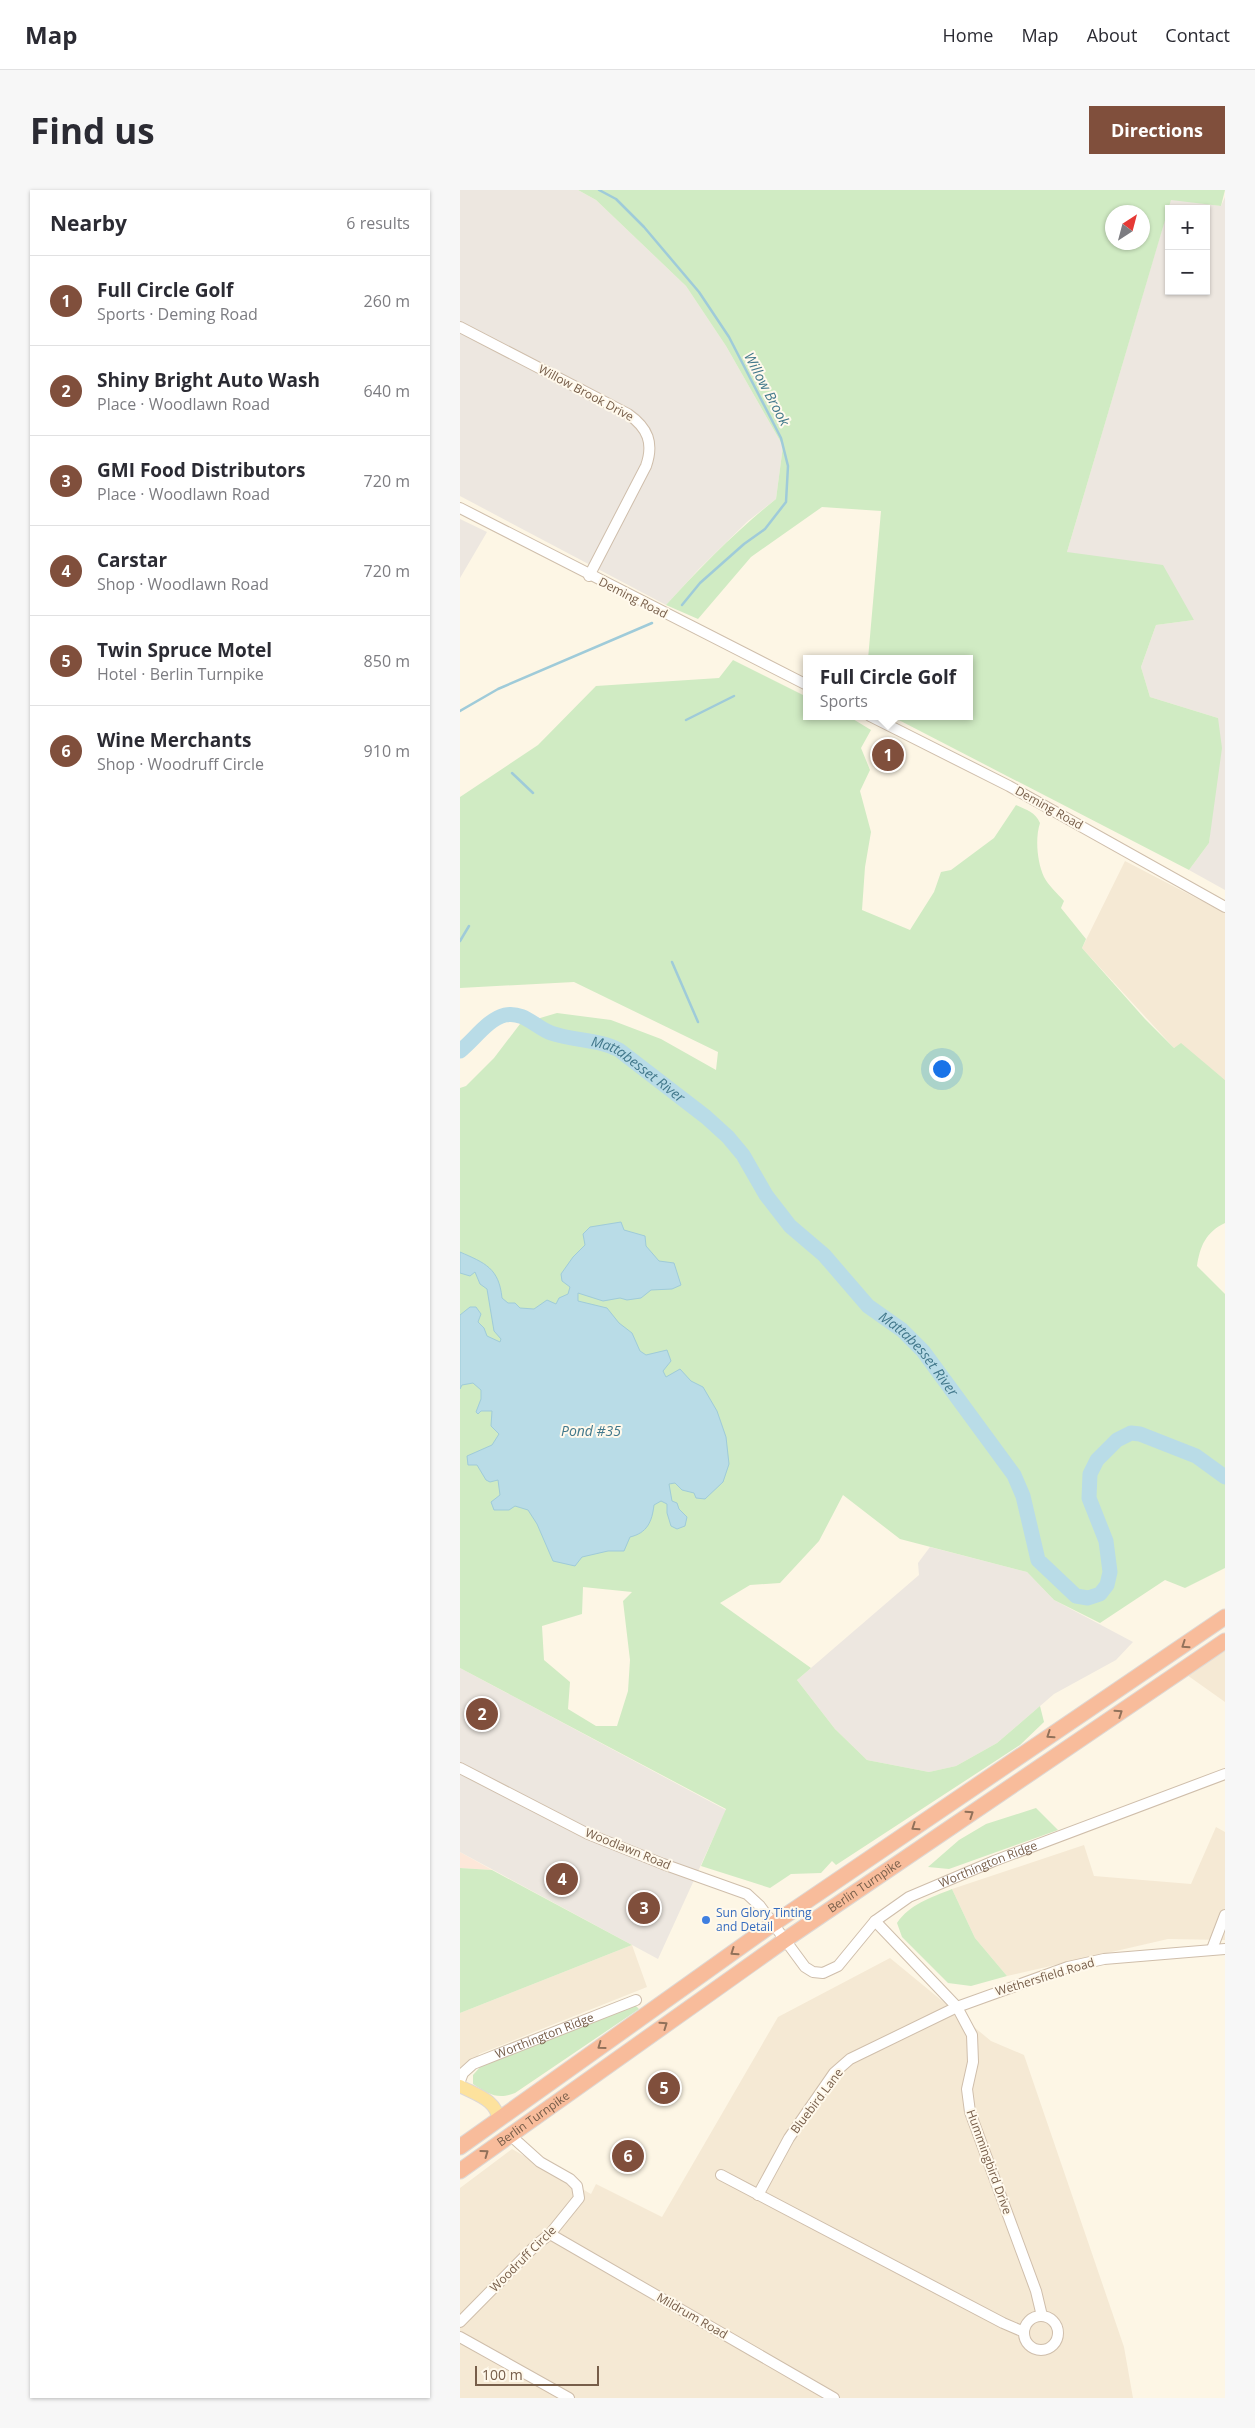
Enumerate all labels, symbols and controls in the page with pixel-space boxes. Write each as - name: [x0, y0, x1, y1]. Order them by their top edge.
- text: Map: [25, 18, 77, 51]
- text: Home: [943, 23, 993, 47]
- text: Map: [1021, 23, 1059, 47]
- text: About: [1087, 23, 1137, 47]
- text: Contact: [1165, 23, 1230, 47]
- button: Directions: [1089, 106, 1225, 154]
- text: Find us: [30, 107, 155, 154]
- north arrow: [1105, 205, 1150, 250]
- map controls: [1165, 205, 1210, 295]
- button: +: [1165, 205, 1210, 250]
- text: Nearby: [50, 209, 127, 237]
- text: 6 results: [346, 212, 410, 234]
- button: −: [1165, 250, 1210, 295]
- text: Full Circle Golf: [97, 277, 233, 303]
- text: 1: [61, 290, 71, 312]
- text: 260 m: [364, 290, 410, 312]
- text: Sports · Deming Road: [97, 303, 258, 325]
- water label: Willow Brook: [740, 349, 795, 430]
- street label: Willow Brook Drive: [536, 360, 637, 425]
- text: Shiny Bright Auto Wash: [97, 367, 320, 393]
- text: 2: [61, 380, 71, 402]
- text: 640 m: [364, 380, 410, 402]
- text: Place · Woodlawn Road: [97, 393, 270, 415]
- text: GMI Food Distributors: [97, 457, 305, 483]
- text: 3: [61, 470, 71, 492]
- text: 720 m: [364, 470, 410, 492]
- text: Place · Woodlawn Road: [97, 483, 270, 505]
- text: Carstar: [97, 547, 167, 573]
- text: 4: [61, 560, 71, 582]
- text: 720 m: [364, 560, 410, 582]
- text: Shop · Woodlawn Road: [97, 573, 269, 595]
- street label: Deming Road: [596, 573, 671, 622]
- text: Twin Spruce Motel: [97, 637, 272, 663]
- text: 5: [61, 650, 71, 672]
- text: 850 m: [364, 650, 410, 672]
- popup: [803, 655, 973, 720]
- text: Hotel · Berlin Turnpike: [97, 663, 264, 685]
- text: Full Circle Golf: [820, 664, 956, 690]
- text: Sports: [820, 690, 868, 712]
- text: Wine Merchants: [97, 727, 252, 753]
- pin: 1: [872, 736, 904, 774]
- text: 6: [61, 740, 71, 762]
- text: 910 m: [364, 740, 410, 762]
- text: Shop · Woodruff Circle: [97, 753, 264, 775]
- street label: Deming Road: [1012, 782, 1086, 833]
- water label: Mattabesset River: [590, 1031, 689, 1107]
- your location: [929, 1056, 955, 1082]
- water label: Mattabesset River: [876, 1307, 963, 1400]
- water label: Pond #35: [561, 1421, 621, 1440]
- one-way arrow: [1181, 1638, 1190, 1648]
- pin: 2: [466, 1695, 498, 1733]
- one-way arrow: [1113, 1710, 1123, 1719]
- one-way arrow: [1046, 1729, 1055, 1739]
- one-way arrow: [964, 1811, 974, 1820]
- one-way arrow: [912, 1821, 921, 1830]
- street label: Woodlawn Road: [583, 1824, 674, 1873]
- street label: Worthington Ridge: [936, 1836, 1040, 1891]
- street label: Berlin Turnpike: [824, 1854, 905, 1917]
- pin: 4: [546, 1860, 578, 1898]
- pin: 3: [628, 1889, 660, 1927]
- place label: Sun Glory Tinting and Detail: [716, 1904, 812, 1935]
- marker: Sun Glory Tinting and Detail: [700, 1914, 712, 1926]
- one-way arrow: [730, 1946, 739, 1955]
- street label: Wethersfield Road: [993, 1953, 1096, 2000]
- street label: Worthington Ridge: [493, 2008, 597, 2062]
- one-way arrow: [658, 2022, 667, 2031]
- one-way arrow: [597, 2040, 607, 2049]
- street label: Bluebird Lane: [786, 2064, 847, 2137]
- pin: 5: [648, 2069, 680, 2107]
- street label: Berlin Turnpike: [493, 2087, 573, 2150]
- street label: Hummingbird Drive: [963, 2107, 1016, 2217]
- pin: 6: [612, 2137, 644, 2175]
- one-way arrow: [479, 2150, 489, 2159]
- street label: Woodruff Circle: [486, 2222, 560, 2296]
- street label: Mildrum Road: [654, 2288, 731, 2343]
- scale bar: [475, 2363, 599, 2386]
- text: 100 m: [482, 2365, 523, 2384]

